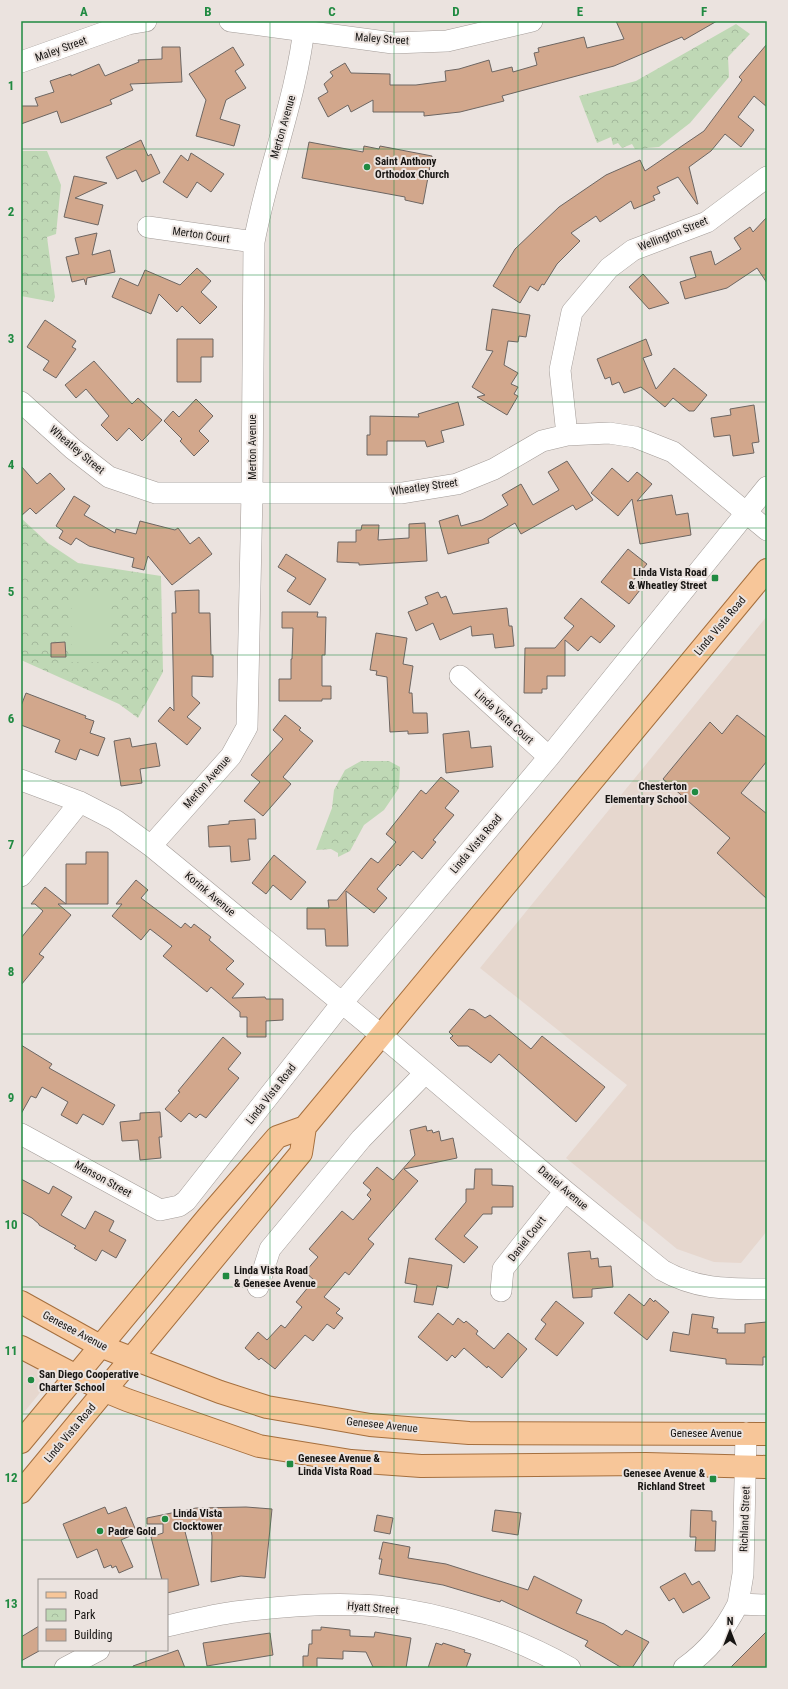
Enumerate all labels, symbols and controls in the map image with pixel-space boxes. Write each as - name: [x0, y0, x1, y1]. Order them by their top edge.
- text: A: [80, 4, 88, 19]
- text: B: [204, 4, 212, 19]
- text: C: [328, 4, 336, 19]
- text: D: [452, 4, 460, 19]
- text: E: [577, 4, 584, 19]
- text: F: [701, 4, 707, 19]
- street label: Maley Street: [355, 31, 409, 47]
- street label: Maley Street: [33, 34, 89, 64]
- text: 1: [8, 78, 14, 93]
- street label: Merton Avenue: [268, 94, 298, 160]
- place label: Saint Anthony Orthodox Church: [375, 155, 449, 181]
- marker: Saint Anthony Orthodox Church: [362, 162, 372, 172]
- text: 2: [8, 204, 15, 219]
- street label: Wellington Street: [636, 214, 710, 254]
- street label: Merton Court: [172, 225, 230, 245]
- text: 3: [8, 331, 14, 346]
- street label: Merton Avenue: [246, 414, 259, 480]
- street label: Wheatley Street: [47, 423, 107, 477]
- text: 4: [8, 457, 15, 472]
- street label: Wheatley Street: [389, 476, 459, 498]
- place label: Linda Vista Road & Wheatley Street: [628, 566, 708, 592]
- marker: Linda Vista Road & Wheatley Street: [710, 573, 720, 583]
- text: 5: [8, 584, 15, 599]
- street label: Linda Vista Road: [691, 594, 749, 658]
- street label: Linda Vista Court: [472, 687, 536, 747]
- text: 6: [8, 711, 15, 726]
- street label: Merton Avenue: [181, 753, 233, 811]
- place label: Chesterton Elementary School: [605, 780, 687, 806]
- marker: Chesterton Elementary School: [690, 787, 700, 797]
- street label: Linda Vista Road: [447, 812, 505, 876]
- text: 7: [8, 837, 15, 852]
- street label: Korink Avenue: [182, 869, 238, 919]
- text: 8: [8, 964, 14, 979]
- street label: Linda Vista Road: [243, 1061, 299, 1127]
- text: 9: [8, 1090, 14, 1105]
- street label: Manson Street: [72, 1158, 134, 1200]
- street label: Daniel Avenue: [535, 1163, 591, 1213]
- street label: Daniel Court: [505, 1214, 549, 1264]
- text: 10: [4, 1217, 18, 1232]
- place label: Linda Vista Road & Genesee Avenue: [234, 1264, 316, 1290]
- marker: Linda Vista Road & Genesee Avenue: [221, 1271, 231, 1281]
- street label: Genesee Avenue: [40, 1308, 110, 1354]
- text: 11: [4, 1343, 18, 1358]
- place label: San Diego Cooperative Charter School: [39, 1368, 139, 1394]
- marker: San Diego Cooperative Charter School: [26, 1375, 36, 1385]
- street label: Linda Vista Road: [41, 1401, 99, 1465]
- street label: Genesee Avenue: [346, 1415, 418, 1435]
- street label: Genesee Avenue: [670, 1427, 742, 1440]
- place label: Genesee Avenue & Linda Vista Road: [298, 1452, 380, 1478]
- marker: Genesee Avenue & Linda Vista Road: [285, 1459, 295, 1469]
- place label: Genesee Avenue & Richland Street: [623, 1467, 706, 1493]
- text: 12: [4, 1470, 18, 1485]
- marker: Genesee Avenue & Richland Street: [708, 1474, 718, 1484]
- street label: Richland Street: [737, 1486, 753, 1552]
- place label: Linda Vista Clocktower: [173, 1507, 223, 1533]
- marker: Linda Vista Clocktower: [160, 1514, 170, 1524]
- place label: Padre Gold: [108, 1525, 156, 1538]
- marker: Padre Gold: [95, 1526, 105, 1536]
- legend: [38, 1579, 168, 1651]
- text: Road: [74, 1588, 98, 1602]
- text: 13: [4, 1596, 18, 1611]
- street label: Hyatt Street: [347, 1599, 399, 1617]
- text: Park: [74, 1608, 96, 1622]
- north arrow: [710, 1611, 750, 1651]
- text: N: [727, 1615, 734, 1628]
- text: Building: [74, 1628, 112, 1642]

